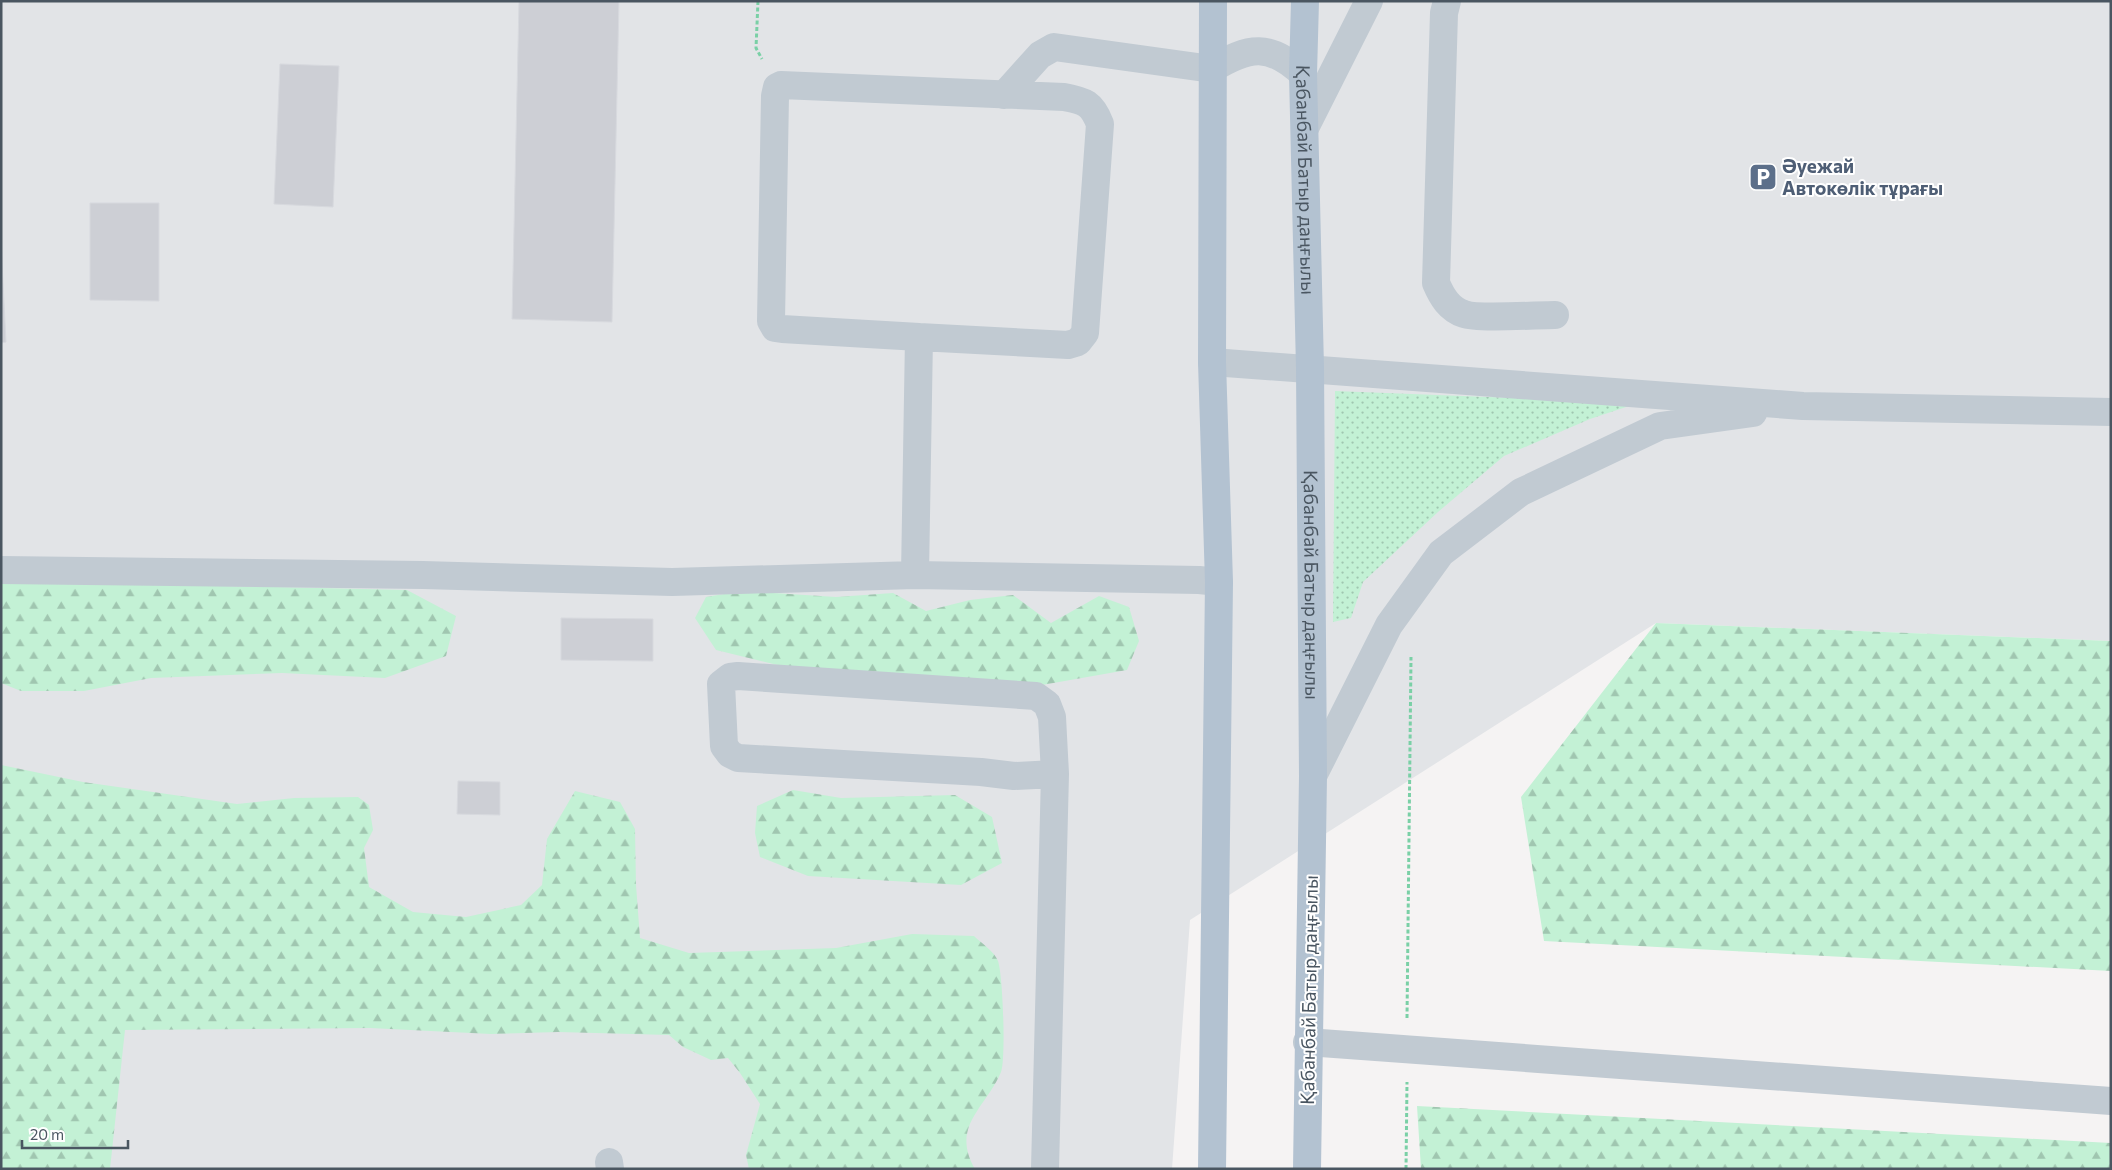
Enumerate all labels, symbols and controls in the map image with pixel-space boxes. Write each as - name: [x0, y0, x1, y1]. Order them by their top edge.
- street label: Қабанбай Батыр даңғылы: [1292, 65, 1320, 295]
- place label: Әуежай Автокөлік тұрағы: [1782, 154, 1943, 199]
- parking icon: Әуежай Автокөлік тұрағы: [1748, 162, 1778, 192]
- street label: Қабанбай Батыр даңғылы: [1300, 470, 1324, 700]
- street label: Қабанбай Батыр даңғылы: [1295, 875, 1322, 1105]
- scale bar: [22, 1118, 129, 1150]
- text: 20 m: [30, 1125, 64, 1143]

